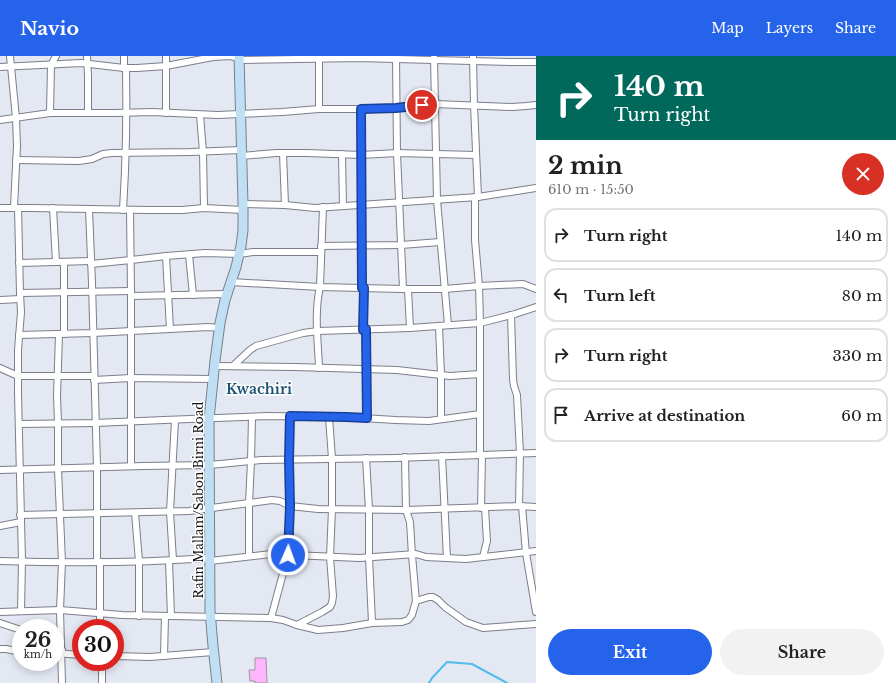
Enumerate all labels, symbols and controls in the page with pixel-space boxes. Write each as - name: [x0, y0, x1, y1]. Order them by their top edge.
- text: Navio: [20, 17, 79, 40]
- text: Map: [711, 19, 744, 37]
- text: Layers: [766, 19, 813, 37]
- text: Share: [835, 19, 876, 37]
- text: 140 m: [614, 69, 704, 104]
- icon: right: [548, 72, 600, 124]
- pin: [405, 88, 439, 122]
- icon: arrive: [411, 94, 433, 116]
- text: Turn right: [614, 104, 710, 126]
- text: 2 min: [548, 151, 623, 180]
- button: close: [842, 153, 884, 195]
- text: 610 m · 15:50: [548, 181, 634, 198]
- icon: right: [550, 224, 572, 246]
- text: Turn right: [584, 226, 667, 245]
- text: 140 m: [835, 226, 882, 245]
- icon: left: [550, 284, 572, 306]
- text: Turn left: [584, 286, 655, 305]
- text: 80 m: [842, 286, 882, 305]
- icon: right: [550, 344, 572, 366]
- text: Turn right: [584, 346, 667, 365]
- text: 330 m: [832, 346, 882, 365]
- district label: Kwachiri: [226, 380, 292, 398]
- street label: Rafin Mallam/Sabon Birni Road: [191, 402, 206, 598]
- icon: arrive: [550, 404, 572, 426]
- text: Arrive at destination: [584, 406, 745, 425]
- text: 60 m: [841, 406, 882, 425]
- position arrow: [267, 534, 309, 576]
- speed limit sign: 30: [72, 619, 124, 671]
- text: 26: [25, 628, 51, 652]
- button: Exit: [548, 629, 712, 675]
- button: Share: [720, 629, 884, 675]
- text: km/h: [24, 648, 52, 661]

